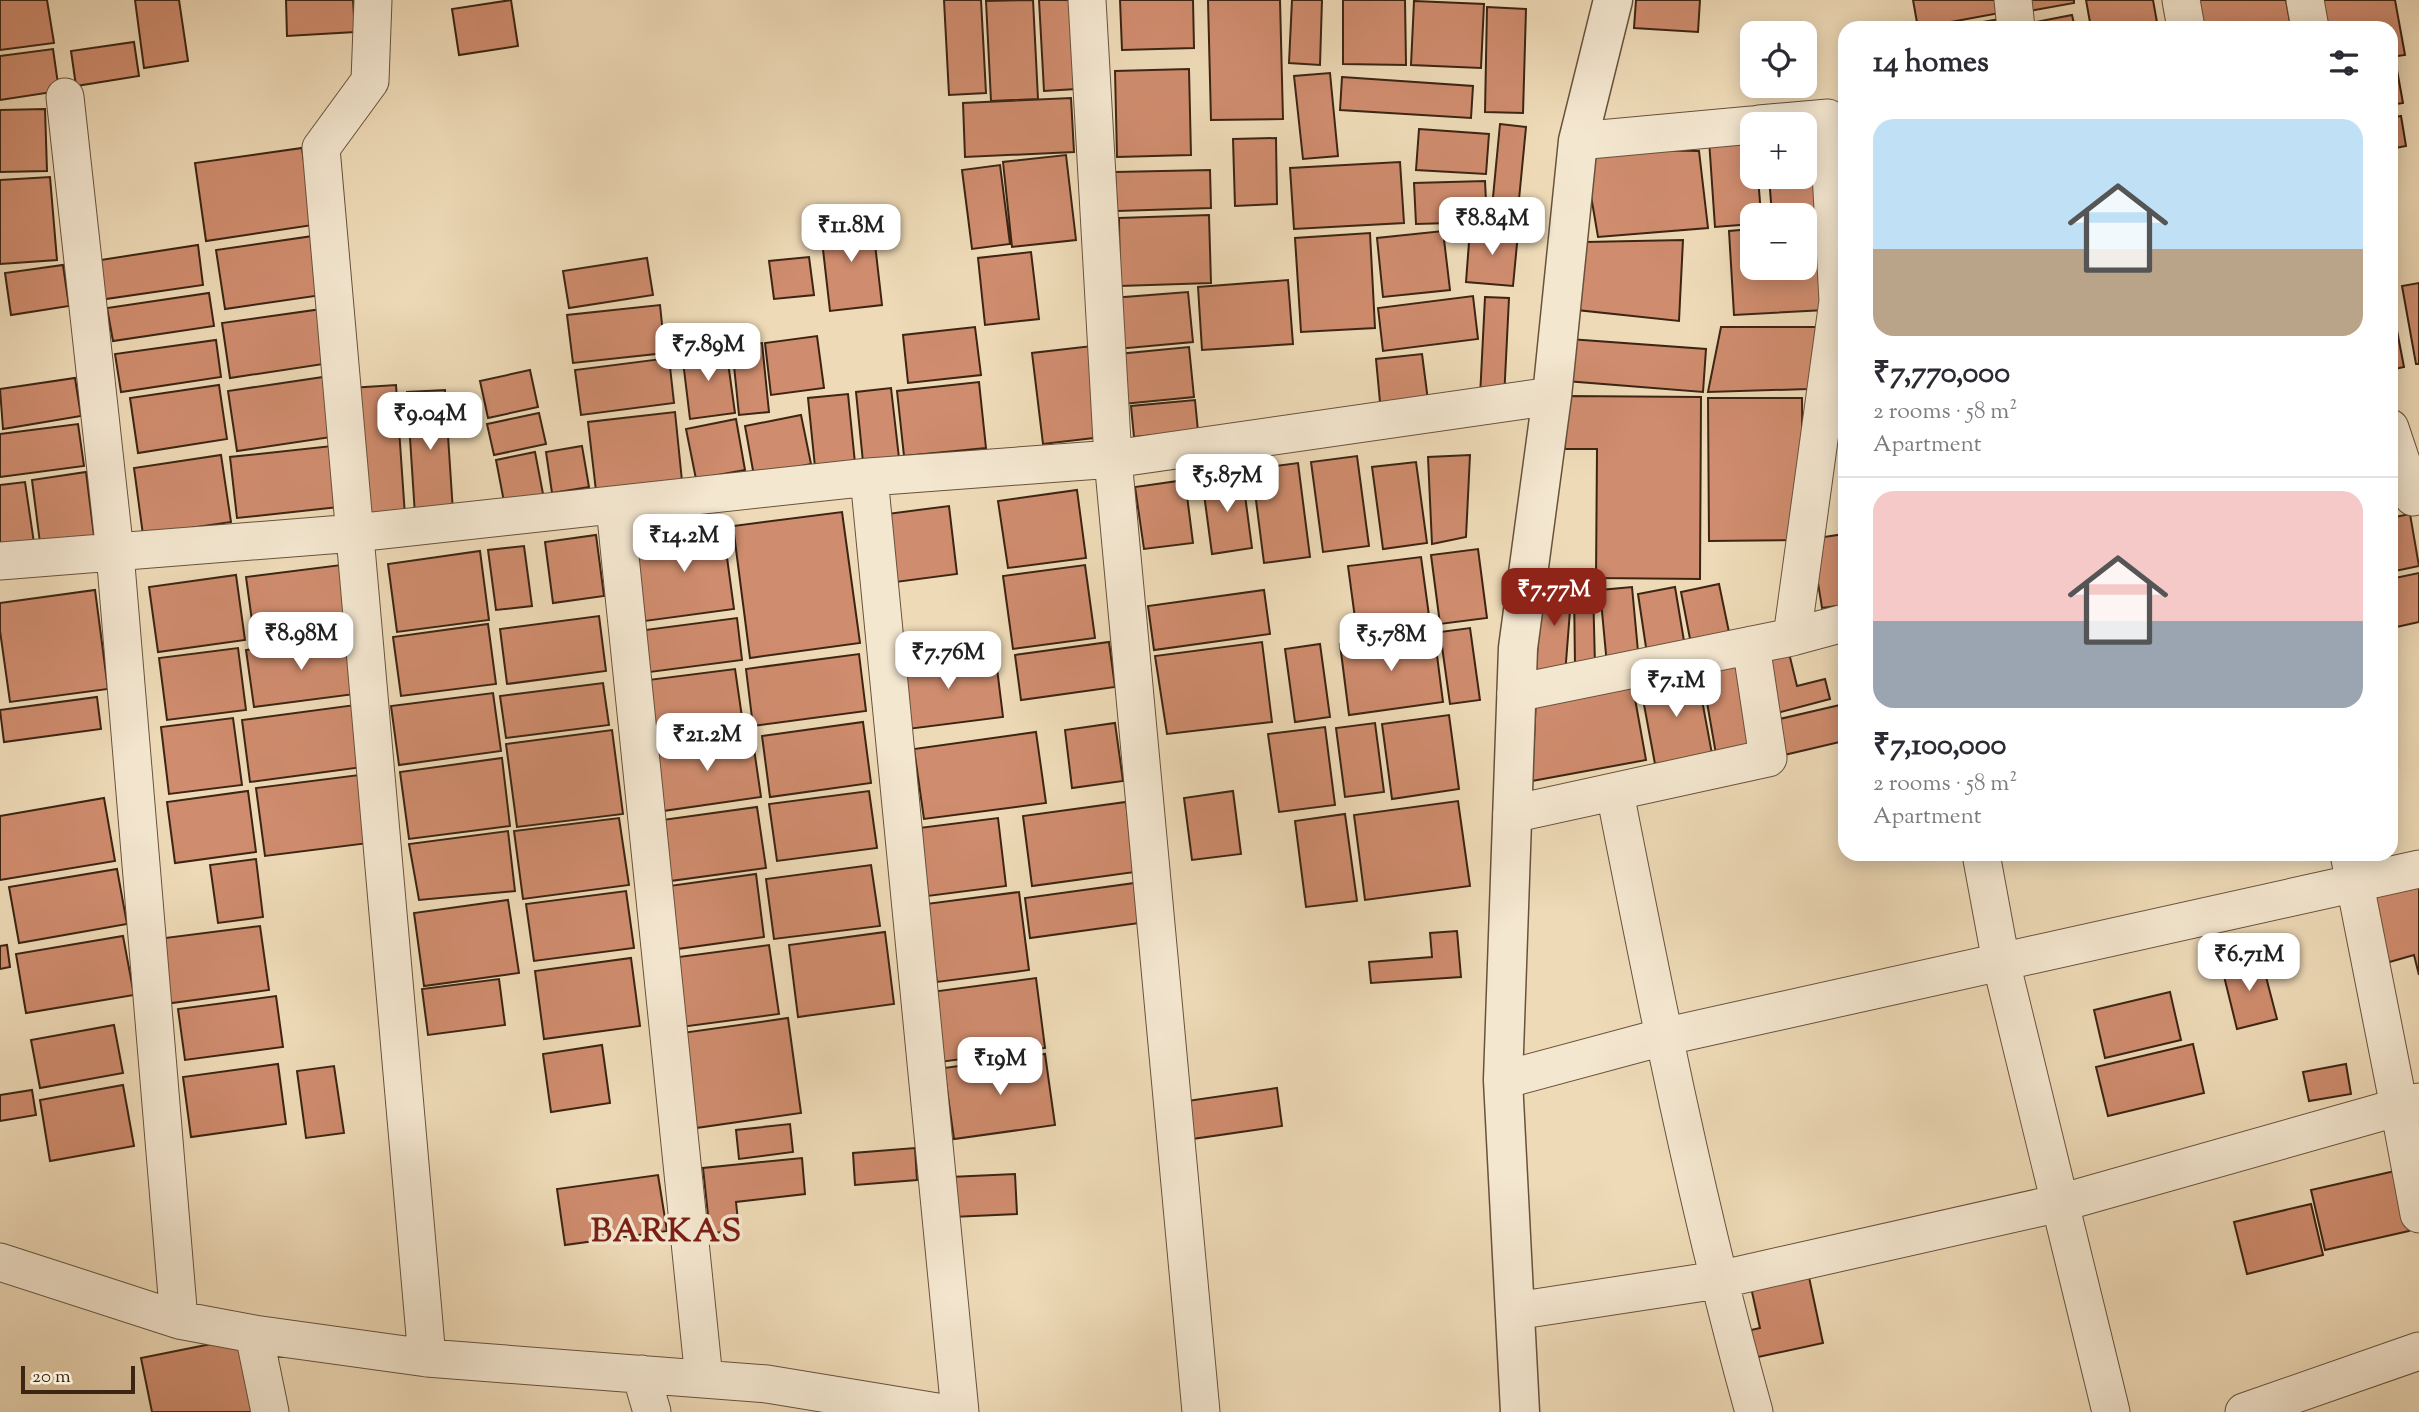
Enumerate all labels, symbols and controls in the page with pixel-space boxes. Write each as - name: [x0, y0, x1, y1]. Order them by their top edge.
- map controls: [1740, 21, 1817, 280]
- button: locate: [1740, 21, 1817, 98]
- text: 14 homes: [1873, 42, 1989, 85]
- icon: filters: [2325, 44, 2363, 82]
- button: +: [1740, 112, 1817, 189]
- icon: home: [2055, 165, 2181, 291]
- pin: ₹8.84M: [1435, 198, 1549, 257]
- text: ₹8.84M: [1455, 203, 1529, 236]
- button: −: [1740, 203, 1817, 280]
- pin: ₹11.8M: [794, 204, 908, 264]
- text: ₹11.8M: [818, 210, 885, 243]
- pin: ₹7.89M: [651, 324, 765, 383]
- text: ₹7.89M: [671, 329, 745, 362]
- text: ₹7,770,000: [1873, 353, 2010, 396]
- pin: ₹9.04M: [373, 392, 487, 452]
- text: 2 rooms · 58 m²: [1873, 396, 2017, 429]
- text: ₹9.04M: [393, 398, 467, 431]
- text: Apartment: [1873, 429, 1982, 462]
- pin: ₹5.87M: [1170, 454, 1284, 514]
- text: ₹5.87M: [1192, 460, 1262, 493]
- pin: ₹14.2M: [627, 514, 741, 574]
- text: ₹14.2M: [649, 520, 719, 553]
- icon: home: [2055, 537, 2181, 663]
- pin: ₹7.77M: [1497, 568, 1611, 628]
- text: ₹7.77M: [1517, 574, 1591, 607]
- pin: ₹8.98M: [244, 612, 358, 672]
- pin: ₹5.78M: [1334, 614, 1448, 673]
- text: ₹8.98M: [264, 618, 338, 651]
- text: ₹5.78M: [1356, 619, 1426, 652]
- pin: ₹7.76M: [891, 632, 1005, 691]
- text: ₹7.76M: [911, 637, 985, 670]
- pin: ₹7.1M: [1627, 660, 1725, 719]
- text: ₹7.1M: [1647, 665, 1705, 698]
- pin: ₹21.2M: [650, 714, 764, 773]
- text: ₹21.2M: [672, 719, 742, 752]
- text: ₹7,100,000: [1873, 725, 2006, 768]
- text: 2 rooms · 58 m²: [1873, 768, 2017, 801]
- text: Apartment: [1873, 801, 1982, 834]
- pin: ₹6.71M: [2192, 934, 2306, 993]
- text: ₹6.71M: [2214, 939, 2284, 972]
- pin: ₹19M: [959, 1038, 1041, 1097]
- text: ₹19M: [973, 1043, 1027, 1076]
- district label: BARKAS: [591, 1209, 743, 1257]
- scale bar: [21, 1363, 135, 1395]
- text: 20 m: [32, 1364, 71, 1391]

